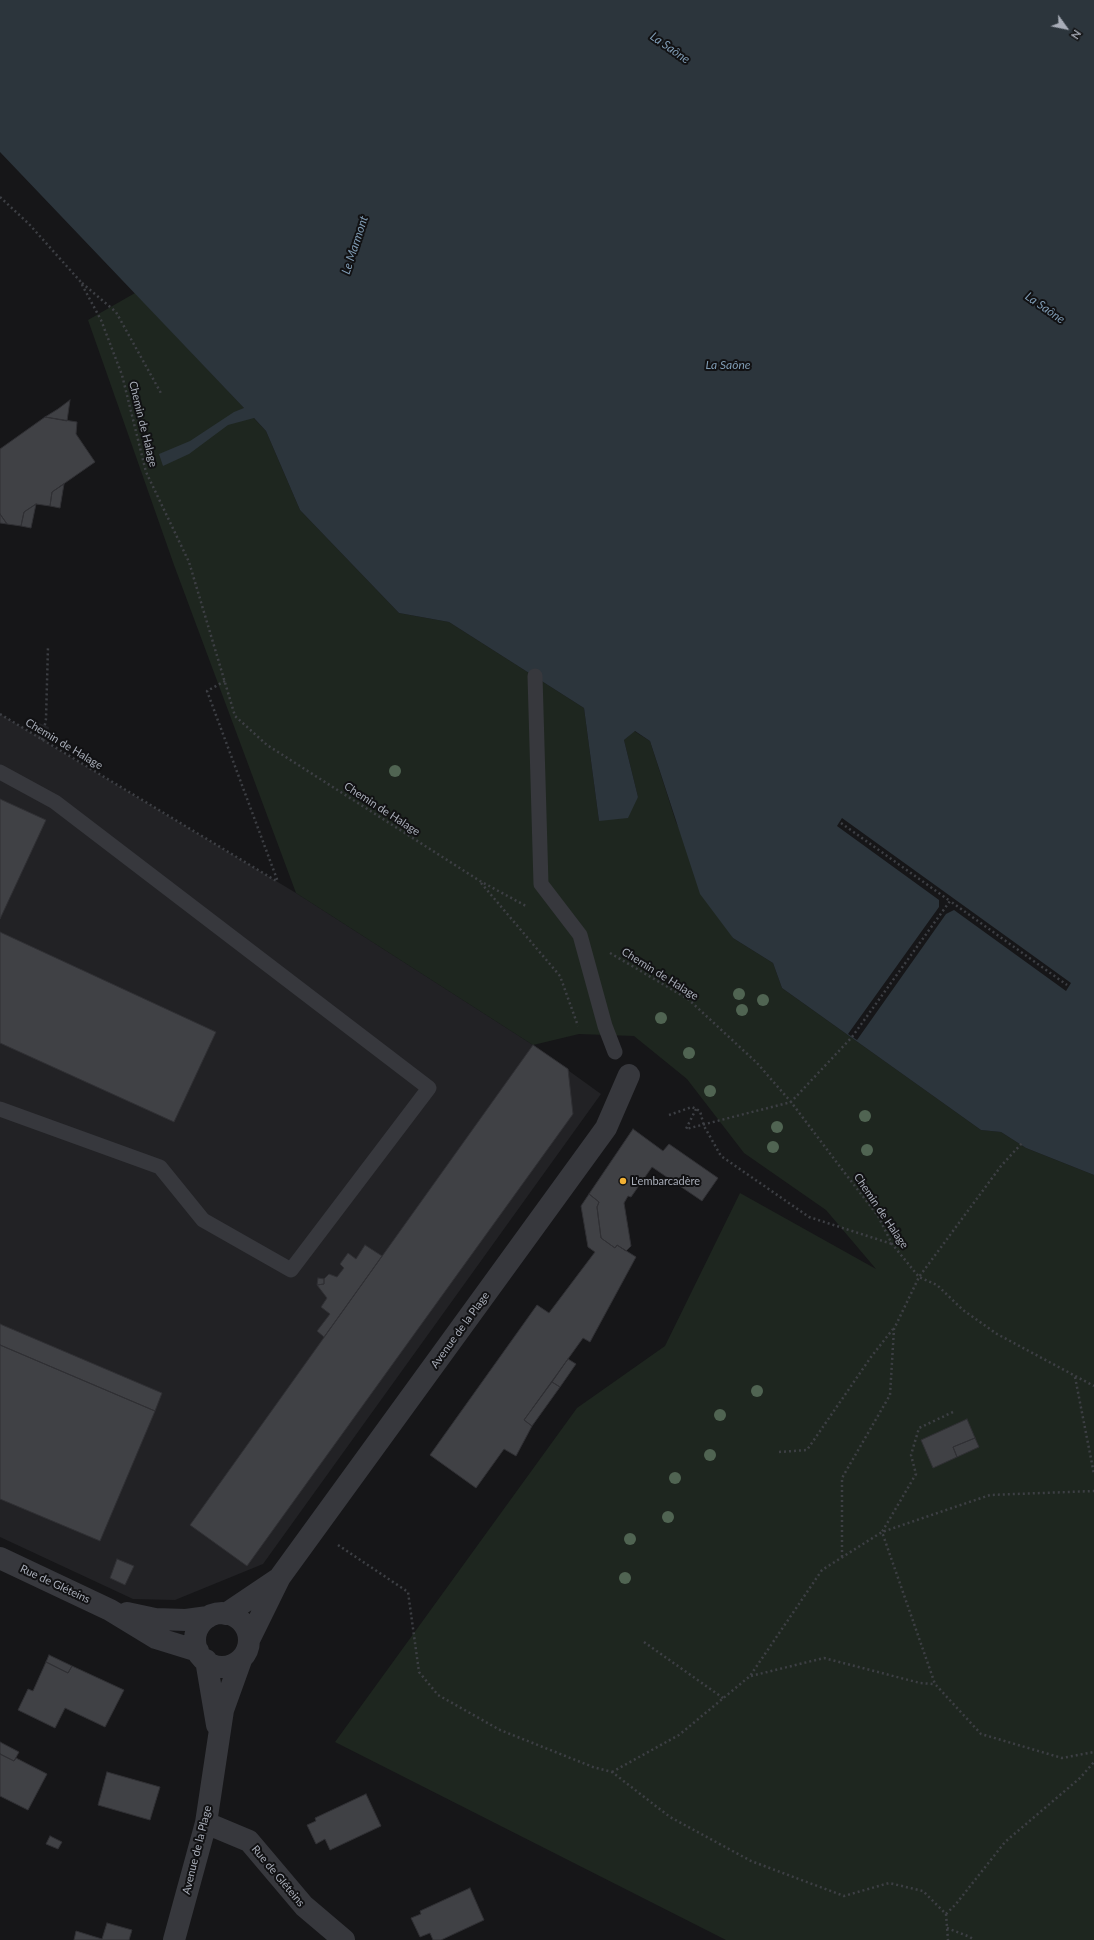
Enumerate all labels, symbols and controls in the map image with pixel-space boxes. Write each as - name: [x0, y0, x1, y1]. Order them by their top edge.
- north arrow: [1046, 8, 1086, 48]
- text: N: [1069, 28, 1084, 42]
- water label: La Saône: [647, 29, 693, 67]
- water label: Le Marmont: [339, 214, 371, 276]
- water label: La Saône: [1022, 289, 1068, 327]
- water label: La Saône: [706, 358, 750, 372]
- street label: Chemin de Halage: [126, 380, 160, 468]
- street label: Chemin de Halage: [23, 716, 105, 772]
- street label: Chemin de Halage: [342, 780, 422, 838]
- street label: Chemin de Halage: [619, 945, 701, 1003]
- street label: Chemin de Halage: [851, 1171, 911, 1251]
- place label: L'embarcadère: [631, 1174, 700, 1188]
- marker: L'embarcadère: [618, 1176, 628, 1186]
- street label: Avenue de la Plage: [428, 1289, 492, 1371]
- street label: Rue de Gléteins: [18, 1562, 92, 1606]
- street label: Avenue de la Plage: [180, 1804, 214, 1896]
- street label: Rue de Gléteins: [249, 1843, 307, 1909]

